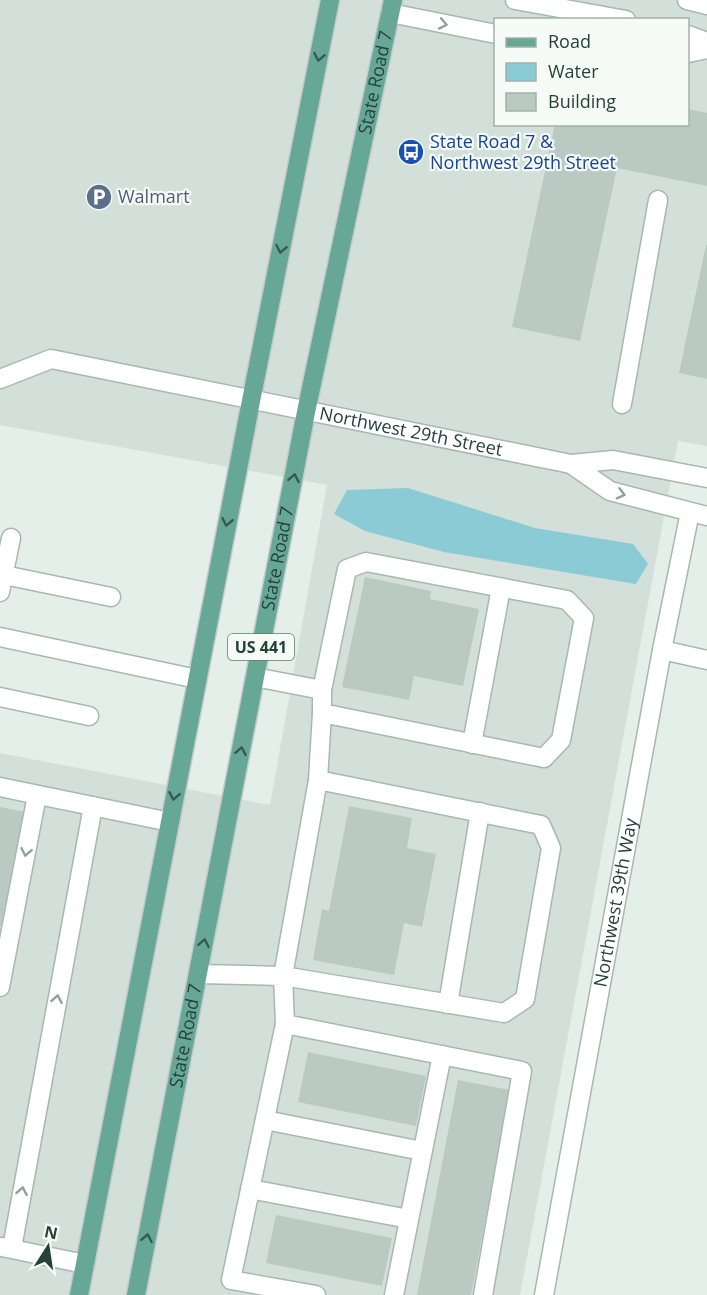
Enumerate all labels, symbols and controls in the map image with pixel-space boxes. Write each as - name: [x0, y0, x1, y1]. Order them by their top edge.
- one-way arrow: [437, 16, 447, 29]
- legend: [494, 18, 689, 126]
- street label: State Road 7: [352, 28, 397, 136]
- text: Road: [548, 29, 591, 53]
- one-way arrow: [313, 52, 326, 62]
- text: Water: [548, 59, 599, 83]
- text: Building: [548, 89, 616, 113]
- place label: State Road 7 & Northwest 29th Street: [430, 129, 616, 174]
- bus stop icon: State Road 7 & Northwest 29th Street: [396, 137, 426, 167]
- parking icon: Walmart: [84, 182, 114, 212]
- place label: Walmart: [118, 184, 190, 208]
- one-way arrow: [275, 243, 288, 253]
- street label: Northwest 29th Street: [318, 401, 505, 461]
- one-way arrow: [287, 473, 300, 483]
- one-way arrow: [615, 486, 625, 499]
- street label: State Road 7: [255, 504, 299, 612]
- one-way arrow: [221, 517, 234, 527]
- road number: US 441: [228, 634, 294, 660]
- one-way arrow: [234, 747, 247, 757]
- one-way arrow: [168, 791, 181, 801]
- street label: Northwest 39th Way: [588, 815, 642, 989]
- one-way arrow: [20, 847, 33, 857]
- one-way arrow: [197, 938, 210, 948]
- street label: State Road 7: [163, 982, 207, 1090]
- one-way arrow: [51, 994, 63, 1004]
- one-way arrow: [15, 1186, 28, 1196]
- north arrow: [18, 1217, 78, 1277]
- text: N: [42, 1220, 60, 1244]
- one-way arrow: [140, 1233, 153, 1243]

